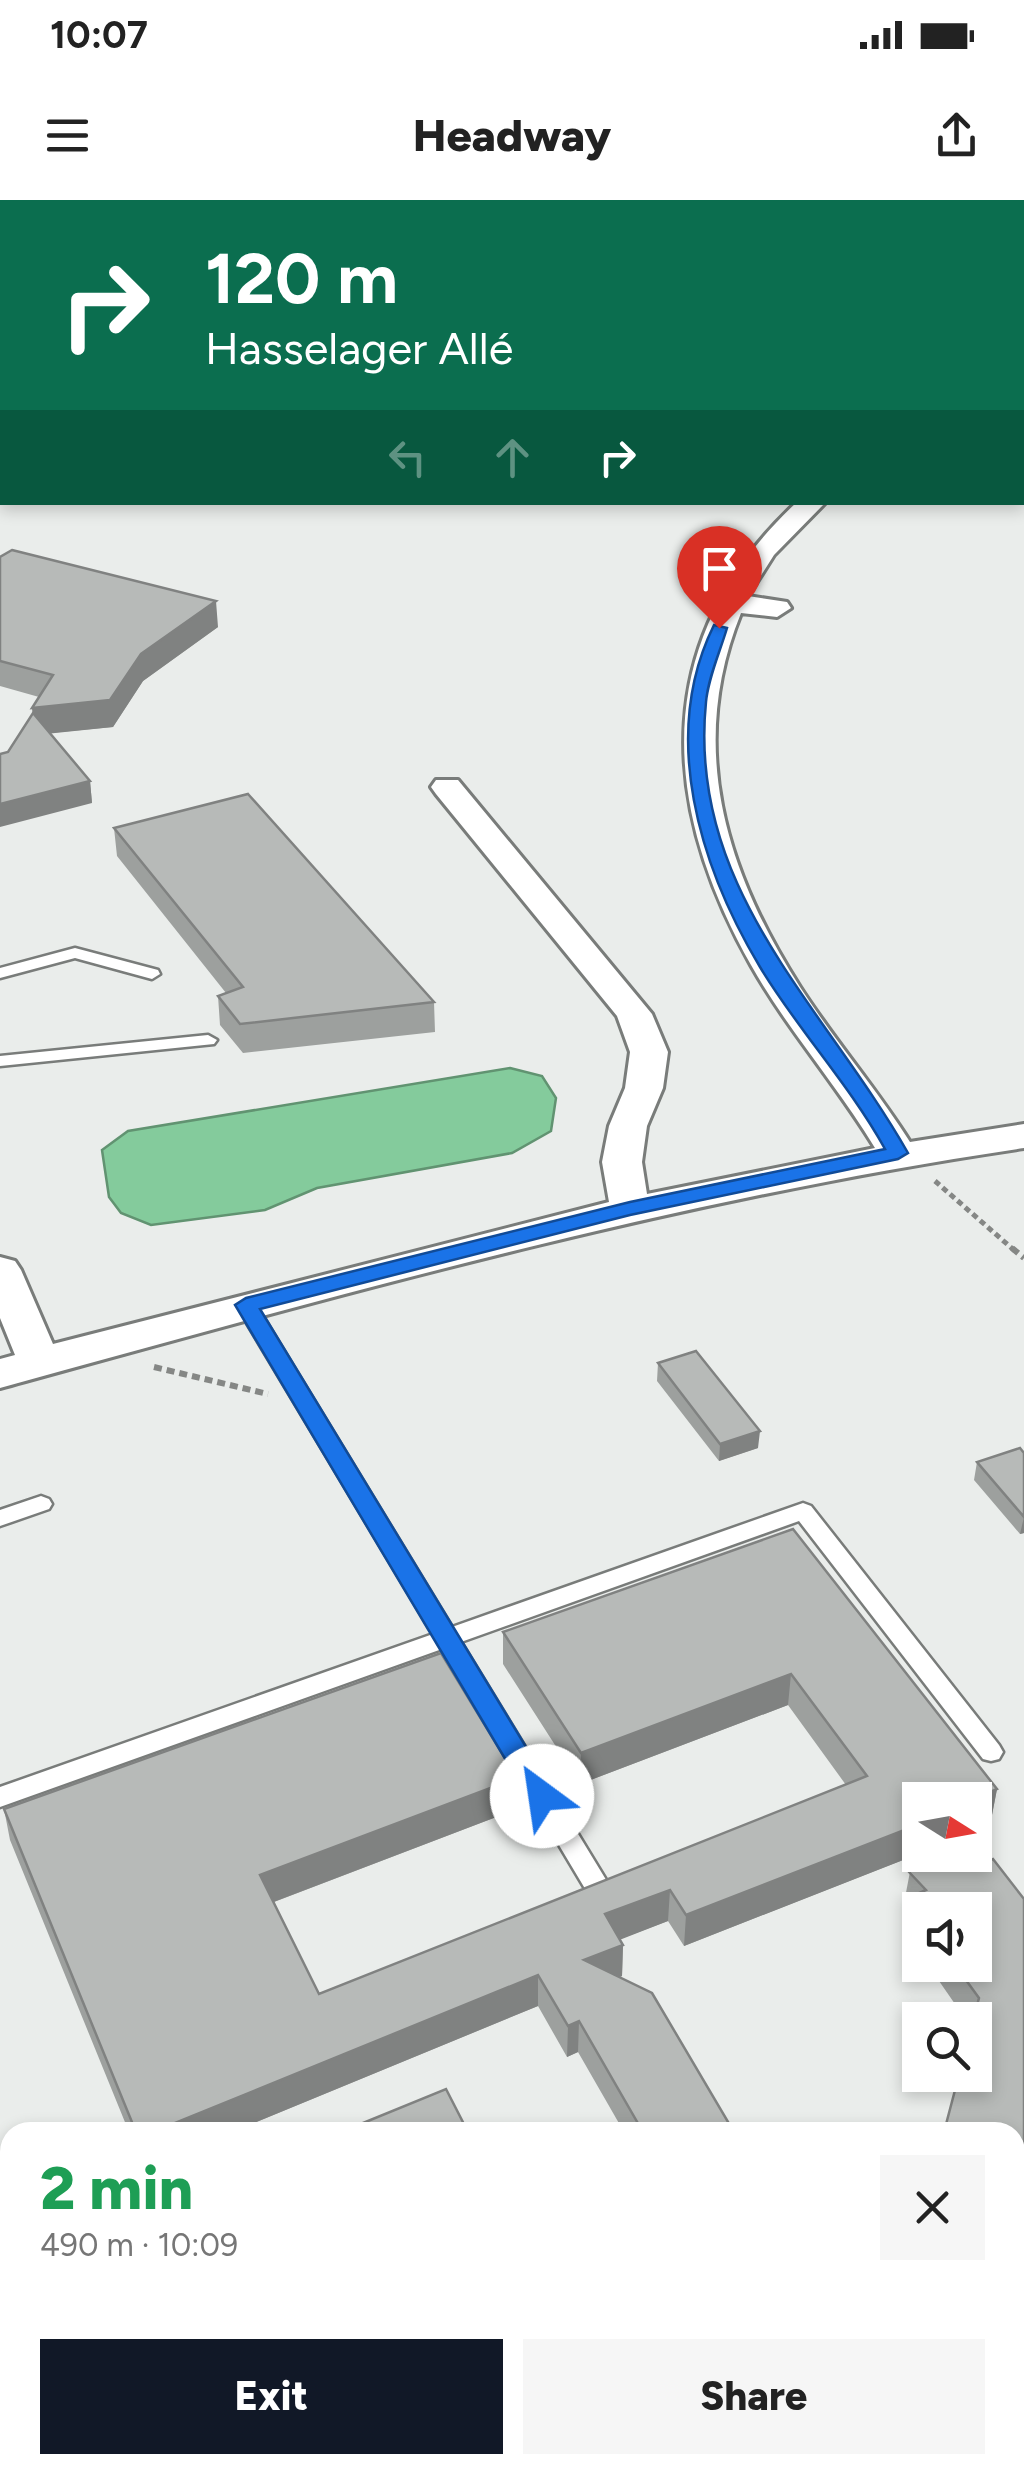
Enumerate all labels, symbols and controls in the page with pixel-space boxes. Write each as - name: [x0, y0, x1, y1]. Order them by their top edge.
- text: 10:07: [50, 12, 148, 58]
- icon: menu: [40, 108, 95, 163]
- text: Headway: [413, 108, 611, 162]
- icon: share: [929, 108, 984, 163]
- text: 120 m: [205, 236, 398, 321]
- icon: right: [40, 240, 170, 370]
- text: Hasselager Allé: [205, 321, 513, 375]
- icon: left: [380, 430, 435, 485]
- icon: ahead: [485, 430, 540, 485]
- icon: right: [590, 430, 645, 485]
- pin: [677, 526, 762, 629]
- icon: arrive: [692, 541, 747, 596]
- position arrow: [490, 1744, 594, 1848]
- north arrow: [902, 1782, 992, 1872]
- map controls: [902, 1782, 992, 2092]
- button: sound: [902, 1892, 992, 1982]
- button: search: [902, 2002, 992, 2092]
- text: 2 min: [40, 2152, 193, 2224]
- button: close: [880, 2155, 985, 2260]
- text: 490 m · 10:09: [40, 2226, 238, 2264]
- button: Exit: [40, 2339, 503, 2454]
- button: Share: [523, 2339, 985, 2454]

